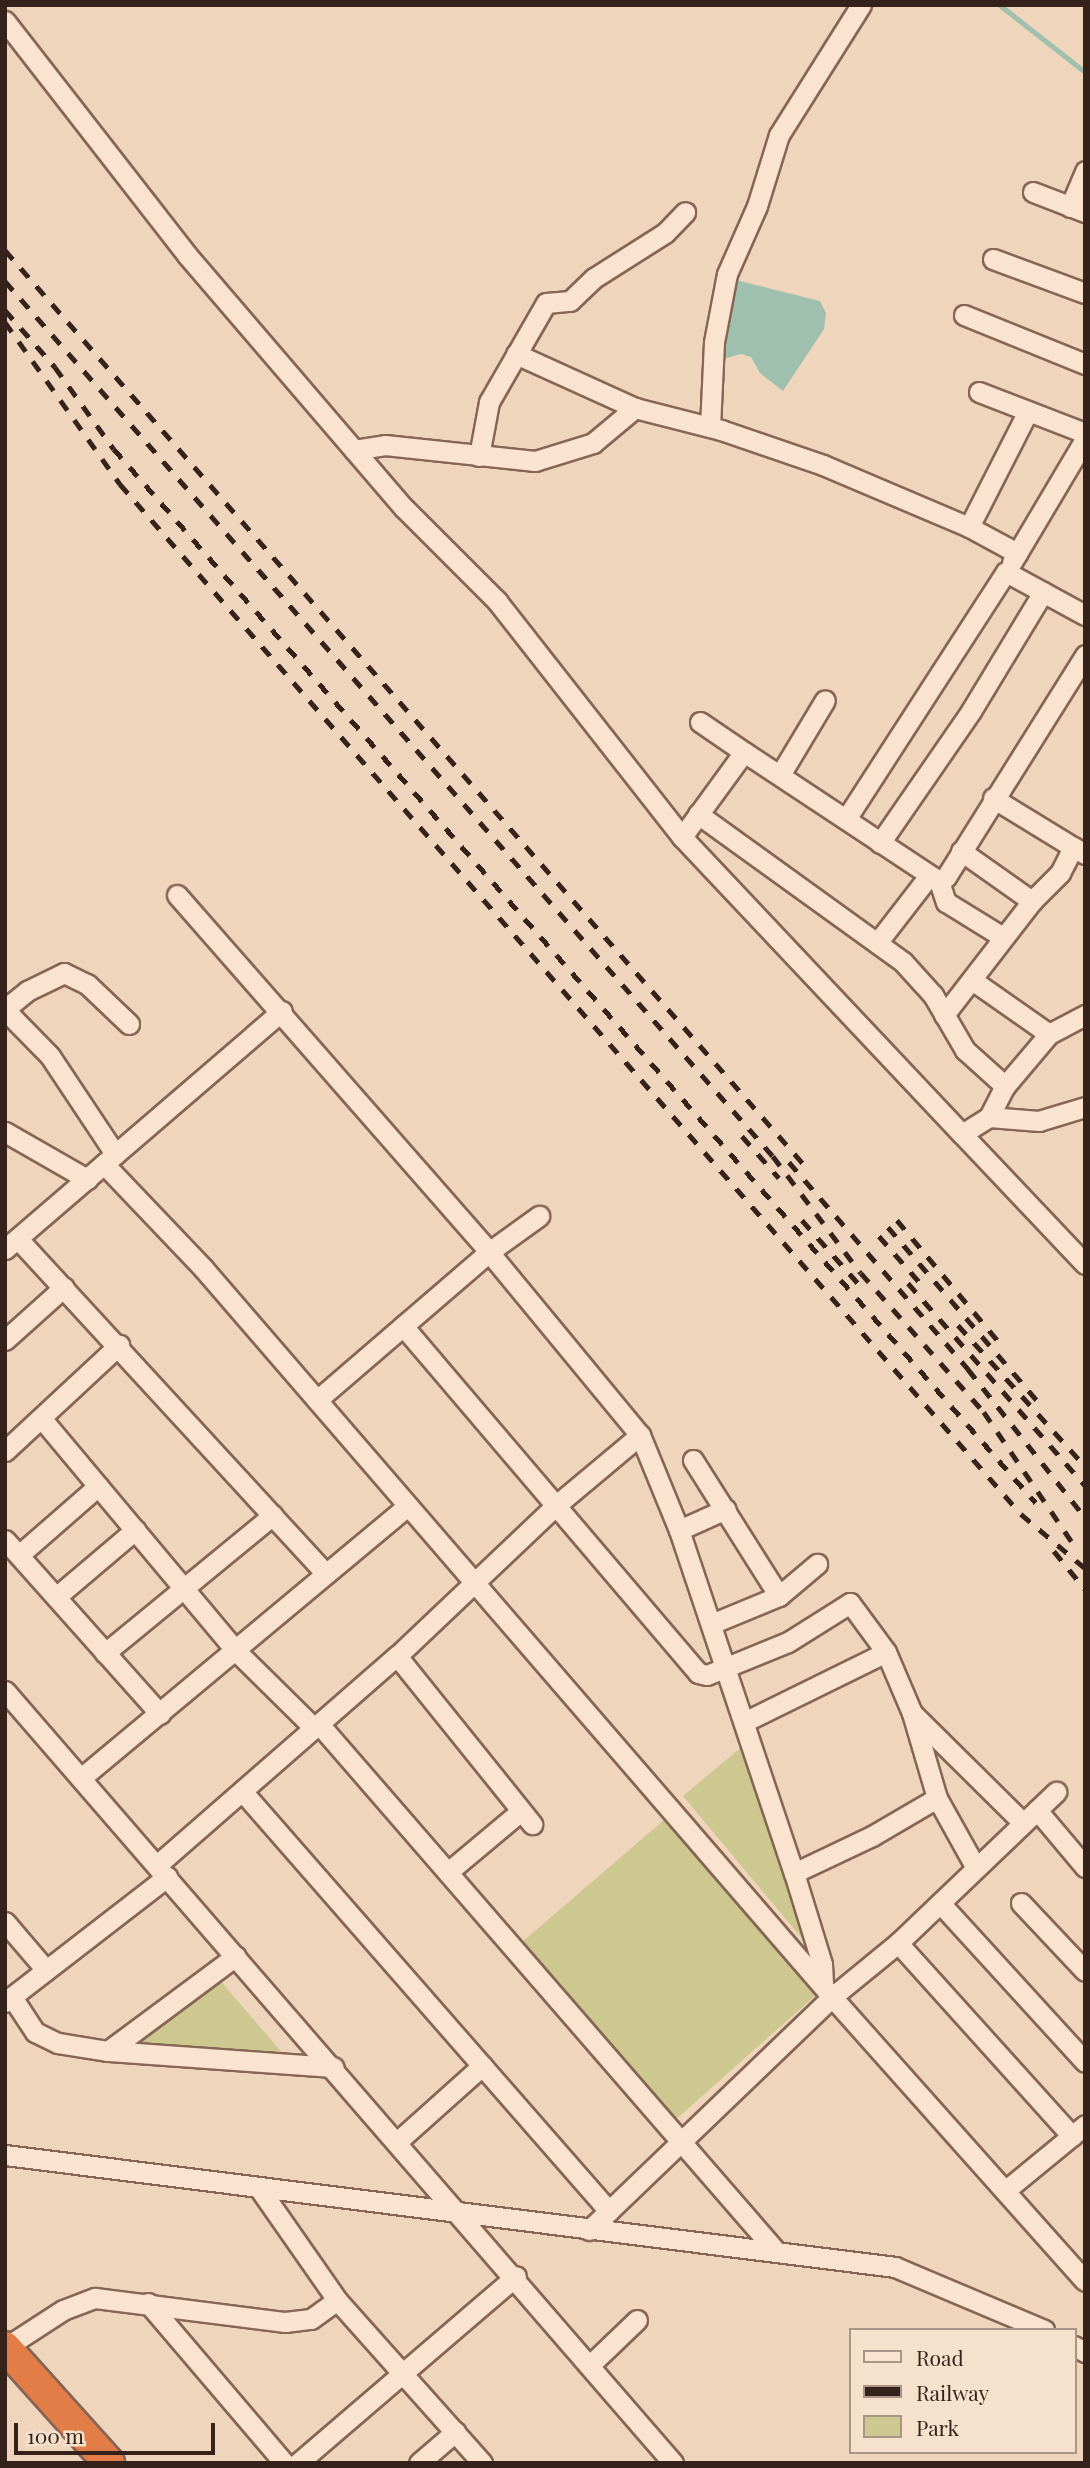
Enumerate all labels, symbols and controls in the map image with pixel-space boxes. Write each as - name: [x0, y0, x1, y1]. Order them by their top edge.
- legend: [848, 2328, 1076, 2454]
- text: Road: [916, 2343, 964, 2371]
- text: Railway: [916, 2378, 989, 2406]
- scale bar: [18, 2408, 219, 2452]
- text: Park: [916, 2413, 959, 2441]
- text: 100 m: [27, 2421, 84, 2449]

